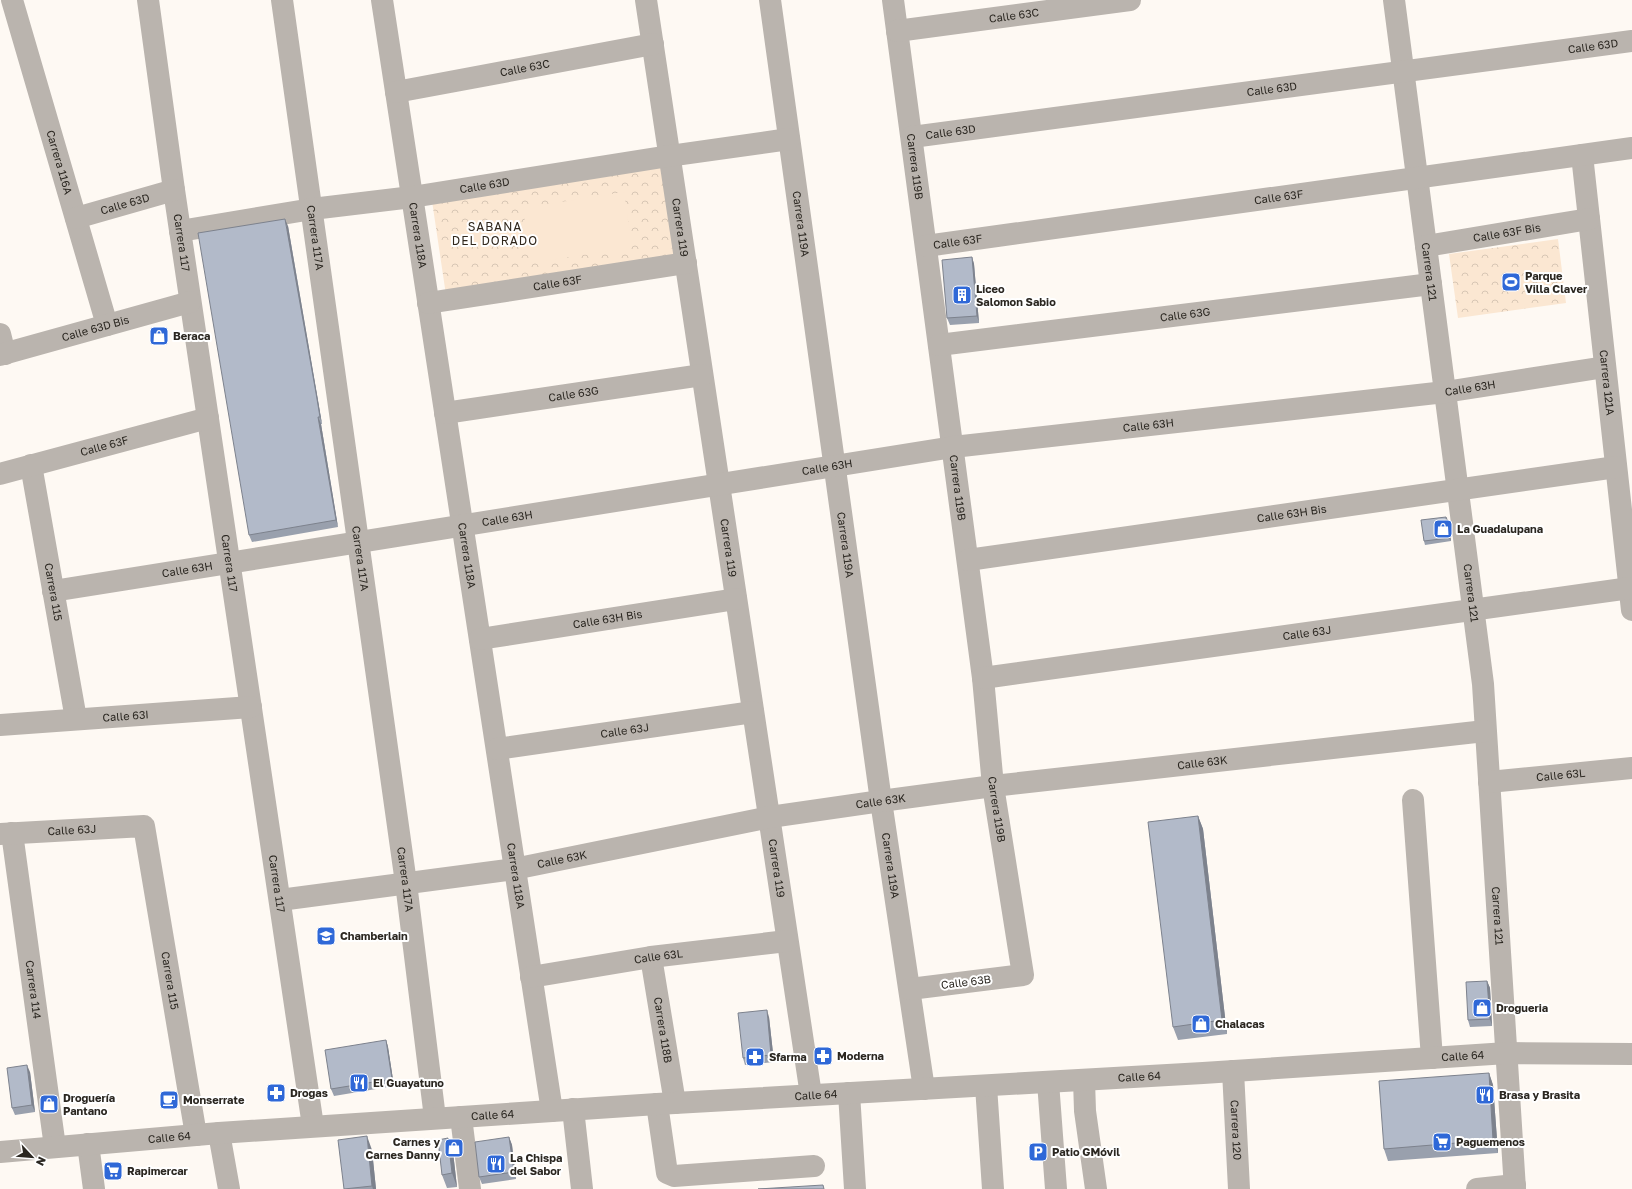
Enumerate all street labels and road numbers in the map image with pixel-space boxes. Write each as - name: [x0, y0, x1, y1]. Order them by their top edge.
- street label: Calle 63C: [988, 5, 1040, 25]
- street label: Calle 63D: [1567, 36, 1619, 55]
- street label: Calle 63C: [499, 56, 551, 78]
- street label: Calle 63D: [1246, 79, 1298, 98]
- street label: Calle 63D: [925, 122, 977, 141]
- street label: Carrera 116A: [44, 128, 76, 196]
- street label: Carrera 119B: [905, 133, 926, 200]
- street label: Calle 63D: [458, 174, 511, 195]
- street label: Calle 63F: [1253, 187, 1304, 206]
- street label: Calle 63D: [99, 190, 151, 217]
- street label: Carrera 119A: [791, 190, 813, 258]
- street label: Carrera 119: [670, 197, 692, 258]
- street label: Carrera 118A: [407, 201, 430, 270]
- street label: Carrera 117A: [305, 204, 327, 272]
- street label: Carrera 117: [172, 213, 193, 273]
- street label: Calle 63F Bis: [1472, 220, 1542, 244]
- street label: Calle 63F: [932, 231, 983, 251]
- street label: Carrera 121: [1420, 242, 1440, 302]
- street label: Calle 63F: [532, 272, 583, 293]
- street label: Calle 63G: [1159, 304, 1211, 324]
- street label: Calle 63D Bis: [60, 312, 131, 344]
- street label: Carrera 121A: [1597, 349, 1618, 417]
- street label: Calle 63H: [1444, 377, 1496, 398]
- street label: Calle 63G: [548, 383, 600, 404]
- street label: Calle 63H: [1122, 415, 1174, 434]
- street label: Calle 63F: [79, 433, 130, 458]
- street label: Carrera 119B: [947, 454, 969, 521]
- street label: Calle 63H: [801, 456, 853, 477]
- street label: Calle 63H Bis: [1256, 502, 1327, 524]
- street label: Calle 63H: [481, 507, 533, 528]
- street label: Carrera 119A: [835, 511, 857, 579]
- street label: Carrera 119: [718, 518, 740, 578]
- street label: Carrera 118A: [456, 522, 479, 590]
- street label: Carrera 117A: [350, 525, 372, 592]
- street label: Carrera 117: [219, 533, 241, 593]
- street label: Calle 63H: [161, 559, 214, 579]
- street label: Carrera 115: [42, 562, 66, 622]
- street label: Carrera 121: [1461, 563, 1482, 623]
- street label: Calle 63H Bis: [572, 607, 643, 630]
- street label: Calle 63J: [1282, 623, 1332, 642]
- street label: Calle 63I: [102, 707, 149, 724]
- street label: Calle 63J: [599, 720, 650, 740]
- street label: Calle 63K: [1176, 753, 1228, 771]
- street label: Calle 63L: [1536, 766, 1586, 783]
- street label: Carrera 119B: [986, 776, 1009, 843]
- street label: Calle 63K: [855, 791, 907, 811]
- street label: Calle 63J: [47, 822, 97, 837]
- street label: Carrera 119A: [880, 832, 903, 900]
- street label: Carrera 119: [766, 838, 788, 898]
- street label: Carrera 118A: [505, 842, 528, 910]
- street label: Carrera 117A: [395, 846, 417, 913]
- street label: Calle 63K: [536, 847, 588, 870]
- street label: Carrera 117: [267, 854, 288, 913]
- street label: Carrera 121: [1490, 886, 1507, 945]
- street label: Calle 63L: [633, 946, 684, 966]
- street label: Carrera 115: [159, 950, 182, 1011]
- street label: Carrera 114: [23, 959, 44, 1020]
- street label: Calle 63B: [940, 972, 992, 991]
- street label: Carrera 118B: [652, 996, 675, 1064]
- street label: Calle 64: [1441, 1047, 1485, 1063]
- street label: Calle 64: [1117, 1068, 1162, 1084]
- street label: Calle 64: [794, 1087, 838, 1102]
- street label: Carrera 120: [1228, 1099, 1245, 1161]
- street label: Calle 64: [471, 1106, 515, 1122]
- street label: Calle 64: [147, 1128, 192, 1145]

